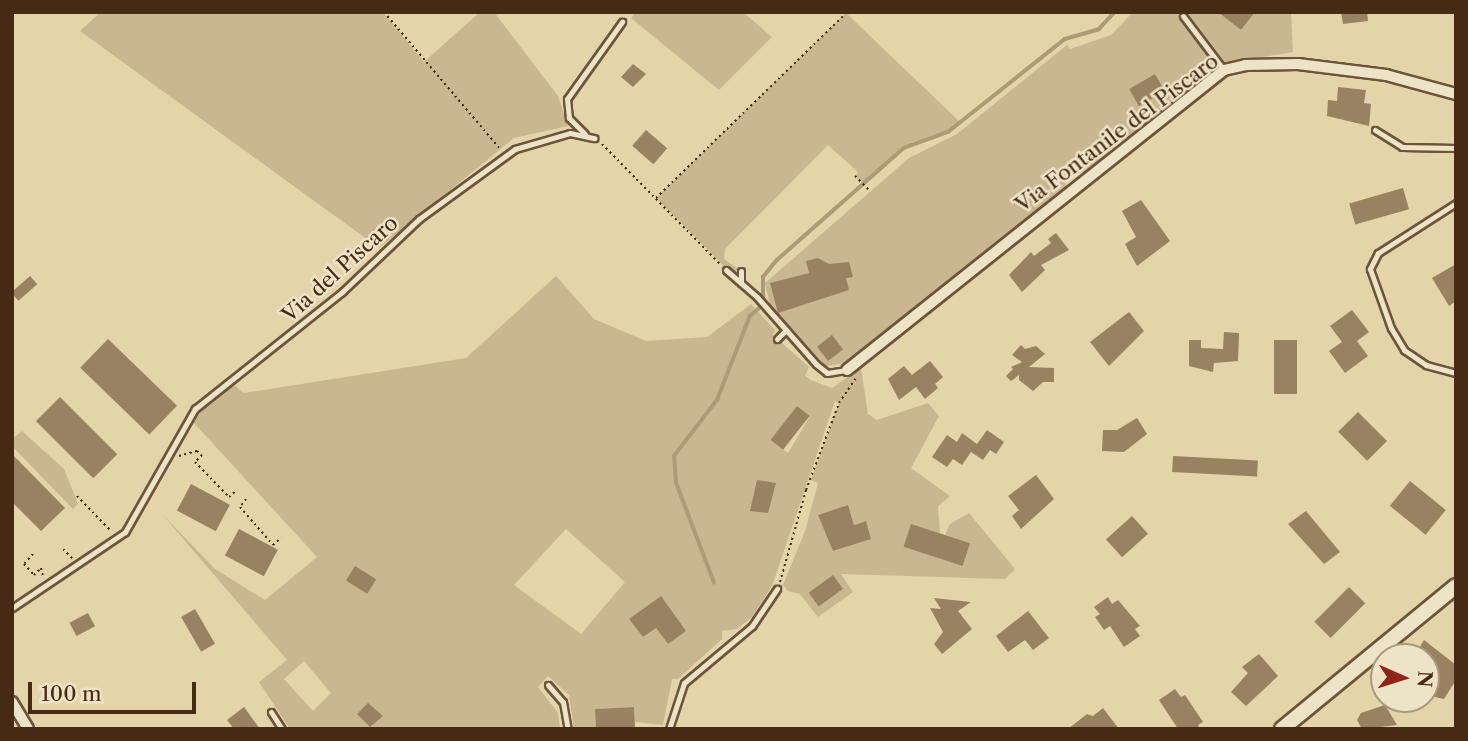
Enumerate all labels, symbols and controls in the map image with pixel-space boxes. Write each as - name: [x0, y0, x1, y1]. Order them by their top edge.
- street label: Via Fontanile del Piscaro: [1010, 48, 1224, 218]
- street label: Via del Piscaro: [277, 210, 403, 328]
- north arrow: [1370, 643, 1440, 713]
- scale bar: [32, 668, 200, 712]
- text: N: [1413, 670, 1436, 688]
- text: 100 m: [41, 681, 102, 706]

